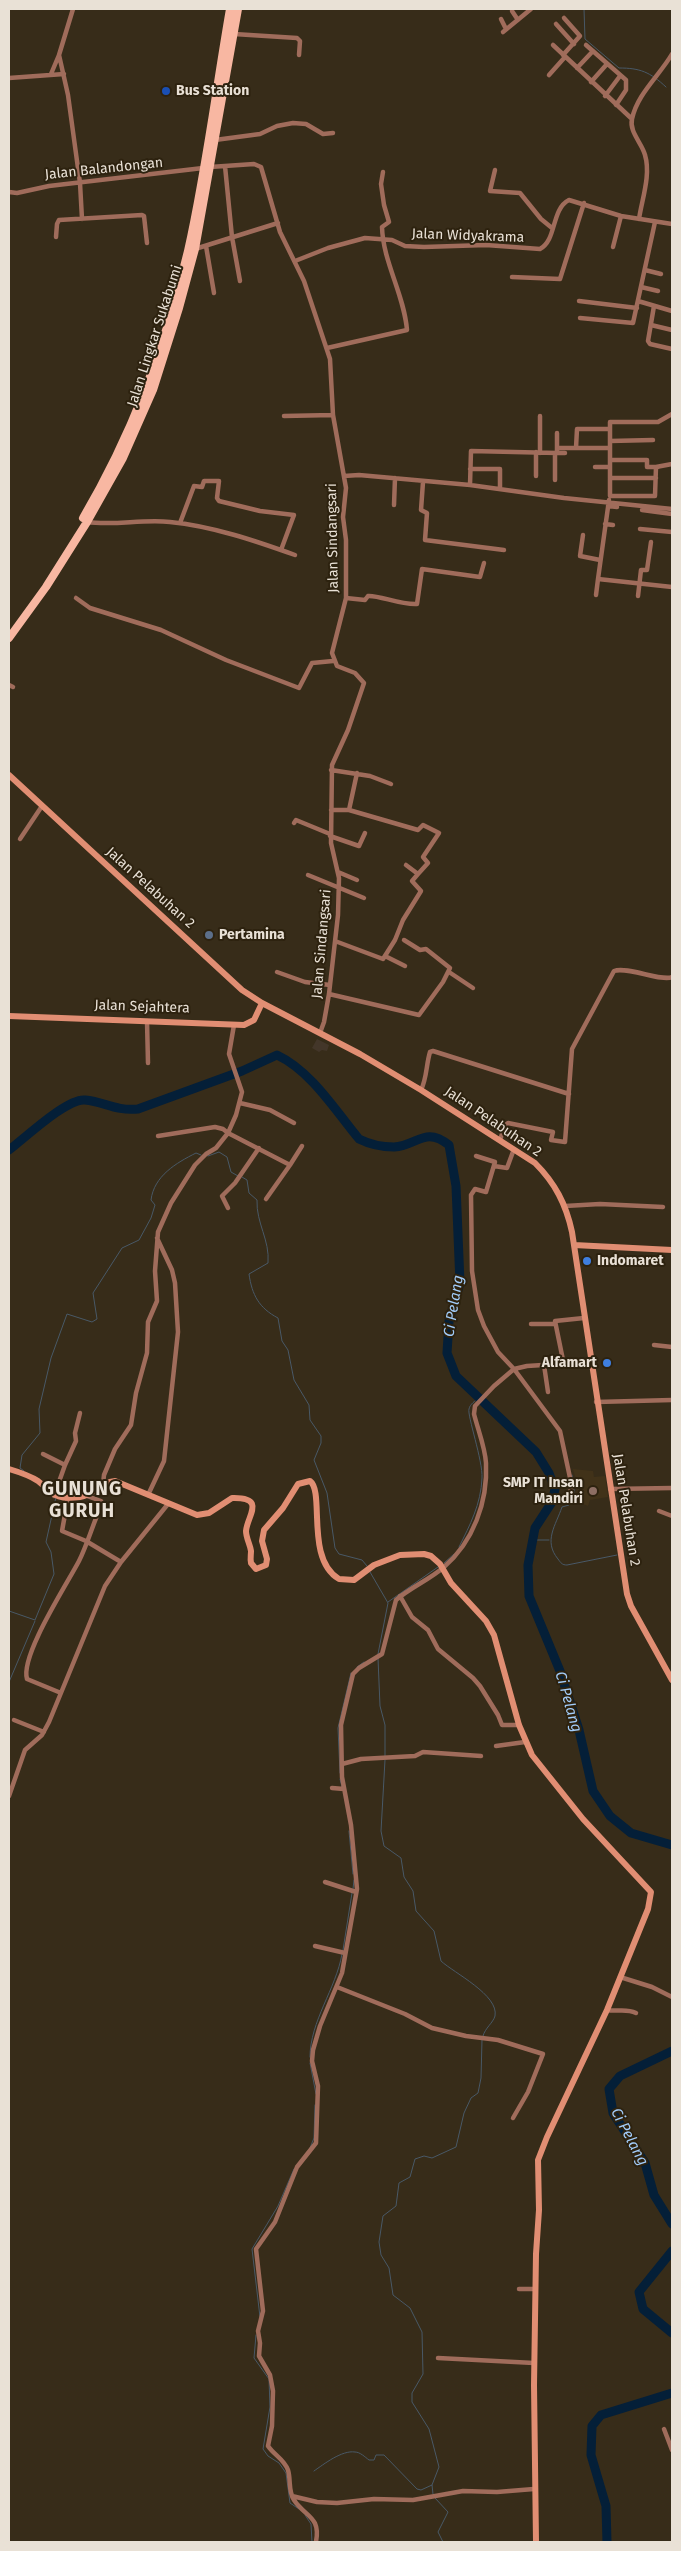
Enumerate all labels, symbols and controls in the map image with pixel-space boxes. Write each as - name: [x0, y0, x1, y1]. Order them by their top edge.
- place label: Bus Station: [176, 83, 249, 99]
- marker: Bus Station: [160, 85, 172, 97]
- street label: Jalan Balandongan: [44, 154, 164, 184]
- street label: Jalan Widyakrama: [411, 226, 525, 246]
- street label: Jalan Lingkar Sukabumi: [124, 263, 186, 409]
- street label: Jalan Sindangsari: [324, 483, 342, 593]
- street label: Jalan Pelabuhan 2: [102, 844, 198, 932]
- street label: Jalan Sindangsari: [309, 889, 335, 999]
- place label: Pertamina: [219, 927, 285, 943]
- marker: Pertamina: [203, 929, 215, 941]
- street label: Jalan Sejahtera: [94, 997, 190, 1017]
- street label: Jalan Pelabuhan 2: [441, 1083, 545, 1161]
- place label: Indomaret: [597, 1253, 664, 1269]
- marker: Indomaret: [581, 1255, 593, 1267]
- water label: Ci Pelang: [440, 1274, 468, 1338]
- place label: Alfamart: [542, 1355, 597, 1371]
- marker: Alfamart: [601, 1357, 613, 1369]
- street label: Jalan Pelabuhan 2: [609, 1453, 643, 1567]
- place label: SMP IT Insan Mandiri: [503, 1475, 583, 1508]
- district label: GUNUNG GURUH: [41, 1479, 123, 1523]
- marker: SMP IT Insan Mandiri: [587, 1485, 599, 1497]
- water label: Ci Pelang: [551, 1669, 585, 1735]
- water label: Ci Pelang: [606, 2105, 652, 2169]

